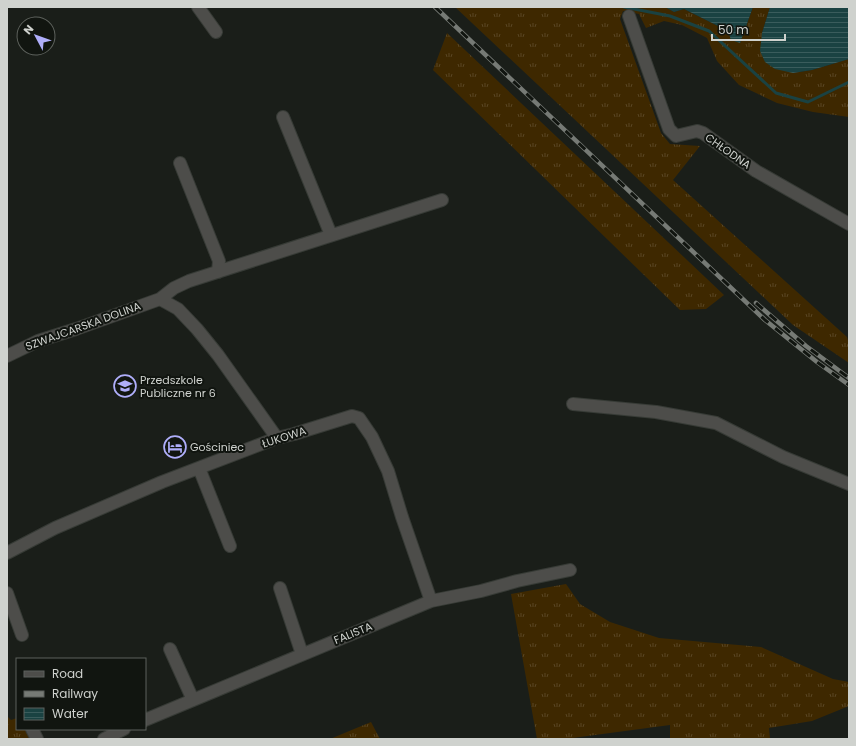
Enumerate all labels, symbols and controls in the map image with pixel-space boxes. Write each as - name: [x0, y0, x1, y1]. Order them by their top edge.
- north arrow: [16, 16, 56, 56]
- scale bar: [712, 16, 785, 42]
- text: N: [20, 21, 37, 38]
- text: 50 m: [718, 21, 749, 38]
- street label: CHŁODNA: [702, 129, 755, 173]
- street label: SZWAJCARSKA DOLINA: [23, 298, 143, 354]
- place label: Przedszkole Publiczne nr 6: [140, 372, 216, 401]
- school or university icon: Przedszkole Publiczne nr 6: [112, 373, 138, 399]
- street label: ŁUKOWA: [260, 422, 309, 452]
- hotel icon: Gościniec: [162, 434, 188, 460]
- place label: Gościniec: [190, 439, 244, 455]
- street label: FALISTA: [331, 618, 375, 648]
- legend: [16, 658, 146, 730]
- text: Road: [52, 665, 83, 682]
- text: Railway: [52, 685, 98, 702]
- text: Water: [52, 705, 89, 722]

